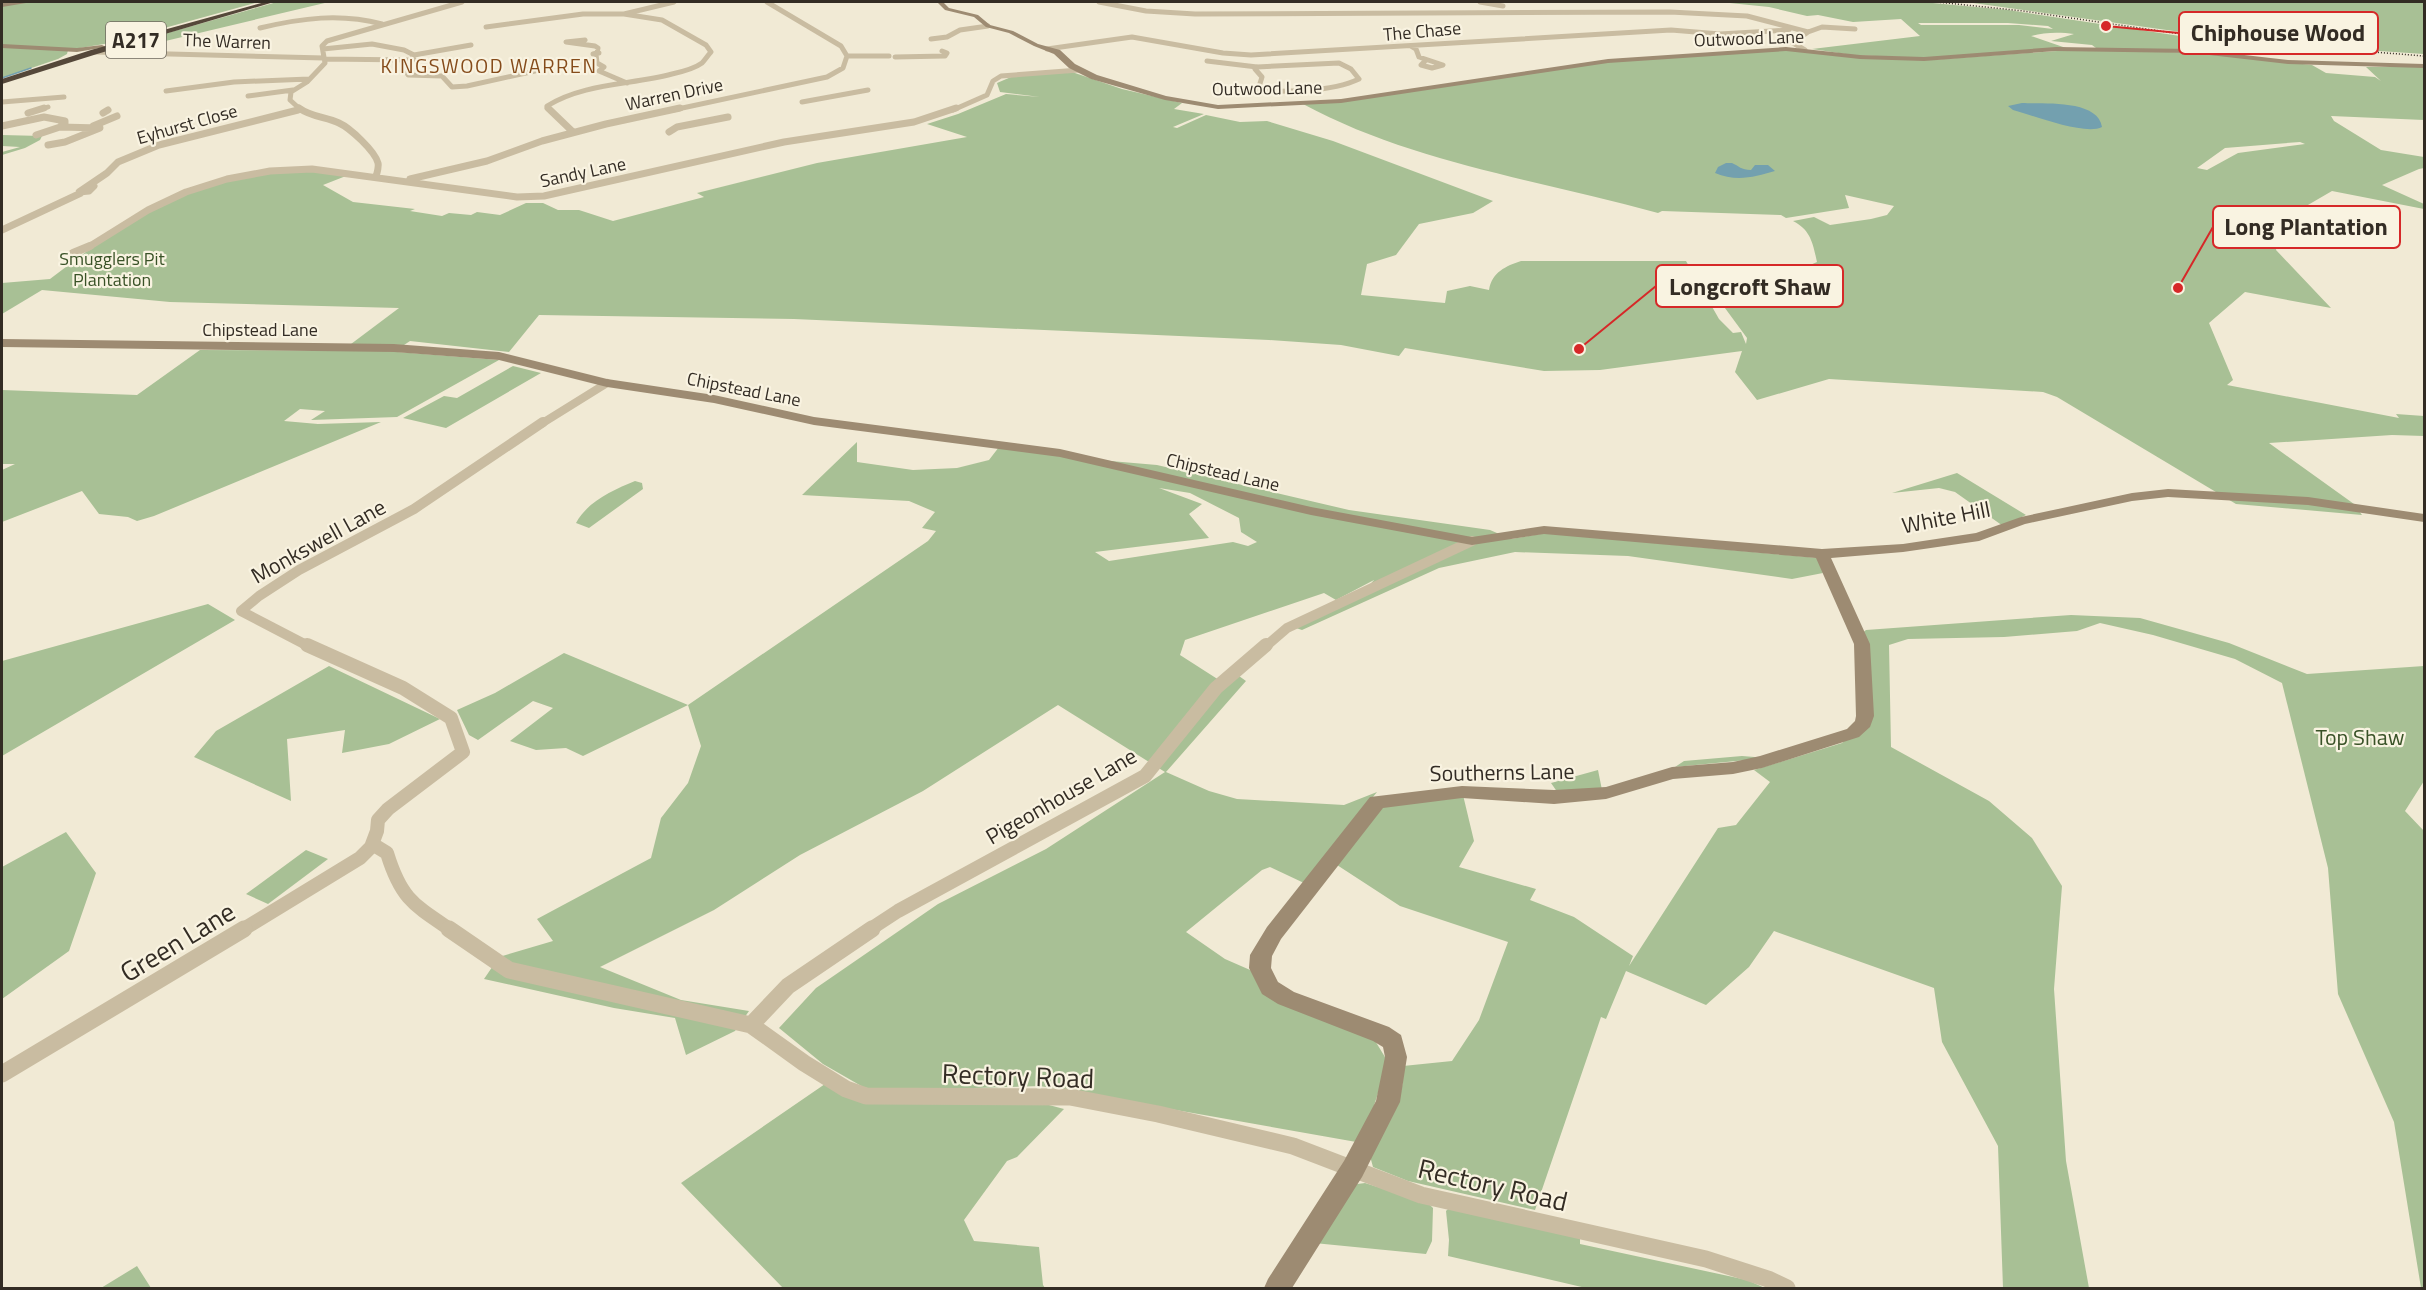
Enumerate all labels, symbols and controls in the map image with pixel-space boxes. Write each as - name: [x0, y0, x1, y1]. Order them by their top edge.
- callout: Chiphouse Wood: [2179, 12, 2378, 54]
- street label: The Chase: [1382, 14, 1462, 48]
- text: Chiphouse Wood: [2191, 14, 2365, 50]
- road number: A217: [106, 22, 166, 58]
- street label: Outwood Lane: [1693, 23, 1805, 53]
- street label: The Warren: [183, 26, 271, 56]
- district label: KINGSWOOD WARREN: [381, 50, 597, 81]
- street label: Warren Drive: [623, 70, 725, 118]
- street label: Outwood Lane: [1212, 74, 1322, 102]
- street label: Eyhurst Close: [134, 97, 240, 151]
- street label: Sandy Lane: [538, 150, 628, 194]
- callout: Long Plantation: [2213, 206, 2400, 248]
- text: Long Plantation: [2224, 208, 2388, 244]
- park label: Smugglers Pit Plantation: [59, 245, 165, 293]
- callout: Longcroft Shaw: [1656, 265, 1843, 307]
- text: Longcroft Shaw: [1669, 268, 1831, 304]
- street label: Chipstead Lane: [202, 316, 318, 343]
- street label: Chipstead Lane: [685, 365, 803, 413]
- street label: Chipstead Lane: [1164, 446, 1282, 498]
- street label: Monkswell Lane: [244, 490, 392, 592]
- street label: White Hill: [1899, 492, 1993, 542]
- park label: Top Shaw: [2315, 720, 2405, 754]
- street label: Pigeonhouse Lane: [979, 739, 1143, 853]
- street label: Southerns Lane: [1429, 754, 1575, 790]
- street label: Green Lane: [112, 890, 242, 992]
- street label: Rectory Road: [941, 1052, 1095, 1098]
- street label: Rectory Road: [1414, 1147, 1572, 1221]

